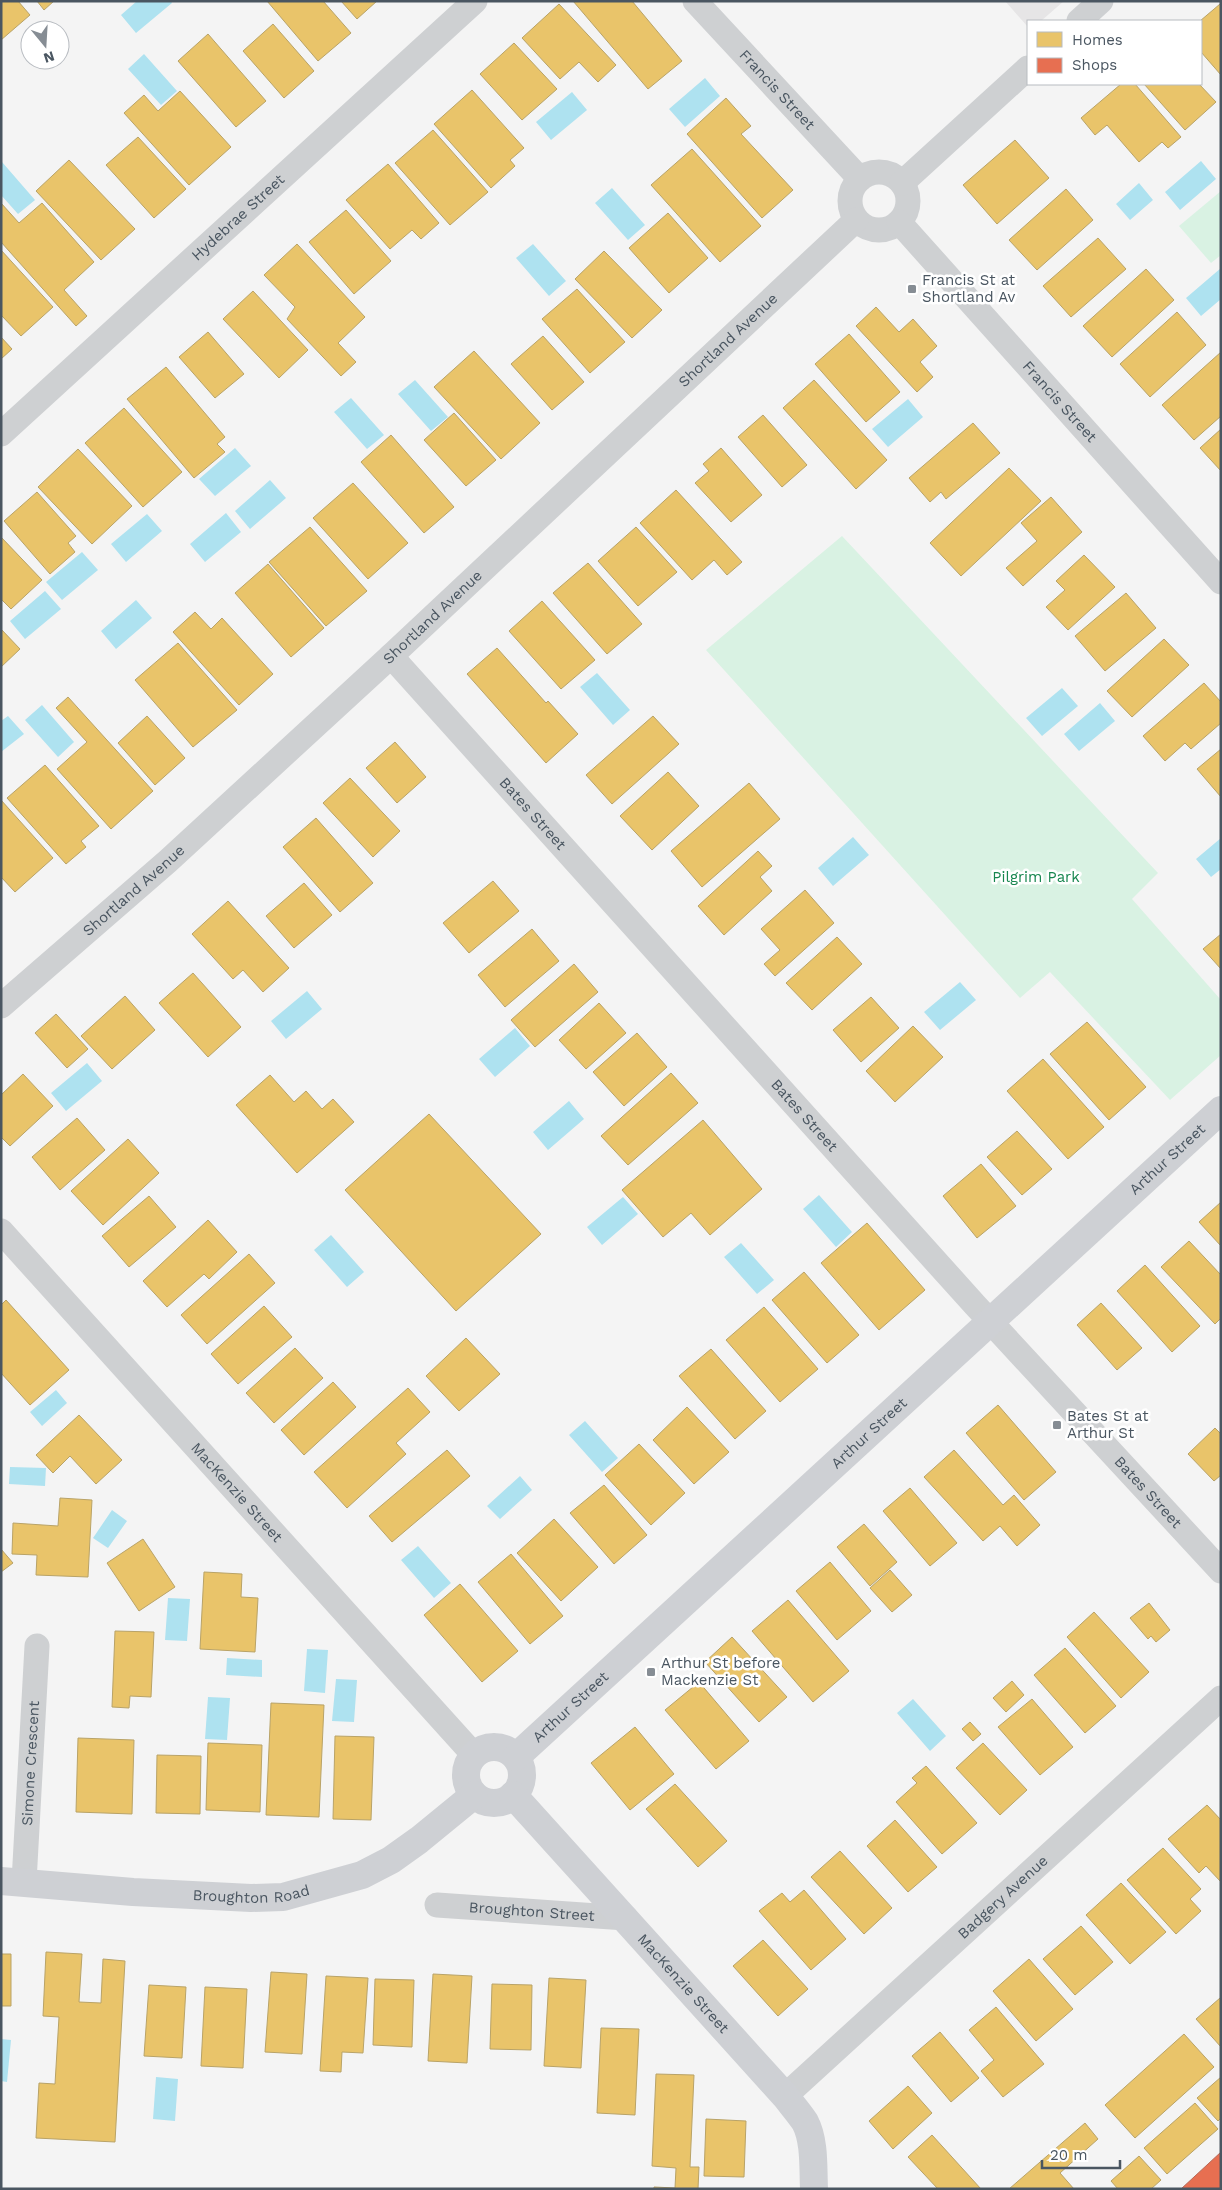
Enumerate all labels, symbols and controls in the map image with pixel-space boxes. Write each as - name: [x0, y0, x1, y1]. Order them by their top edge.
- north arrow: [20, 20, 70, 70]
- legend: [1027, 20, 1202, 85]
- text: Homes: [1072, 31, 1123, 49]
- street label: Francis Street: [736, 46, 819, 134]
- text: N: [42, 48, 56, 67]
- text: Shops: [1072, 56, 1117, 74]
- street label: Hydebrae Street: [188, 170, 289, 264]
- place label: Francis St at Shortland Av: [922, 271, 1016, 306]
- marker: Francis St at Shortland Av: [906, 283, 918, 295]
- street label: Shortland Avenue: [675, 289, 781, 391]
- street label: Francis Street: [1019, 357, 1101, 447]
- street label: Shortland Avenue: [379, 566, 486, 668]
- street label: Bates Street: [496, 774, 570, 854]
- street label: Shortland Avenue: [79, 841, 188, 940]
- park label: Pilgrim Park: [992, 868, 1080, 886]
- street label: Bates Street: [767, 1075, 842, 1156]
- street label: Arthur Street: [1126, 1120, 1209, 1199]
- street label: Arthur Street: [827, 1393, 911, 1472]
- place label: Bates St at Arthur St: [1067, 1407, 1149, 1442]
- marker: Bates St at Arthur St: [1051, 1419, 1063, 1431]
- street label: MacKenzie Street: [187, 1439, 287, 1546]
- street label: Bates Street: [1111, 1453, 1186, 1532]
- place label: Arthur St before Mackenzie St: [661, 1654, 781, 1689]
- marker: Arthur St before Mackenzie St: [645, 1666, 657, 1678]
- street label: Arthur Street: [529, 1667, 613, 1746]
- street label: Simone Crescent: [18, 1699, 43, 1826]
- street label: Badgery Avenue: [954, 1852, 1052, 1943]
- street label: Broughton Road: [192, 1881, 312, 1907]
- street label: Broughton Street: [468, 1898, 596, 1925]
- street label: MacKenzie Street: [634, 1930, 733, 2037]
- scale bar: [1042, 2138, 1120, 2170]
- text: 20 m: [1050, 2146, 1088, 2164]

